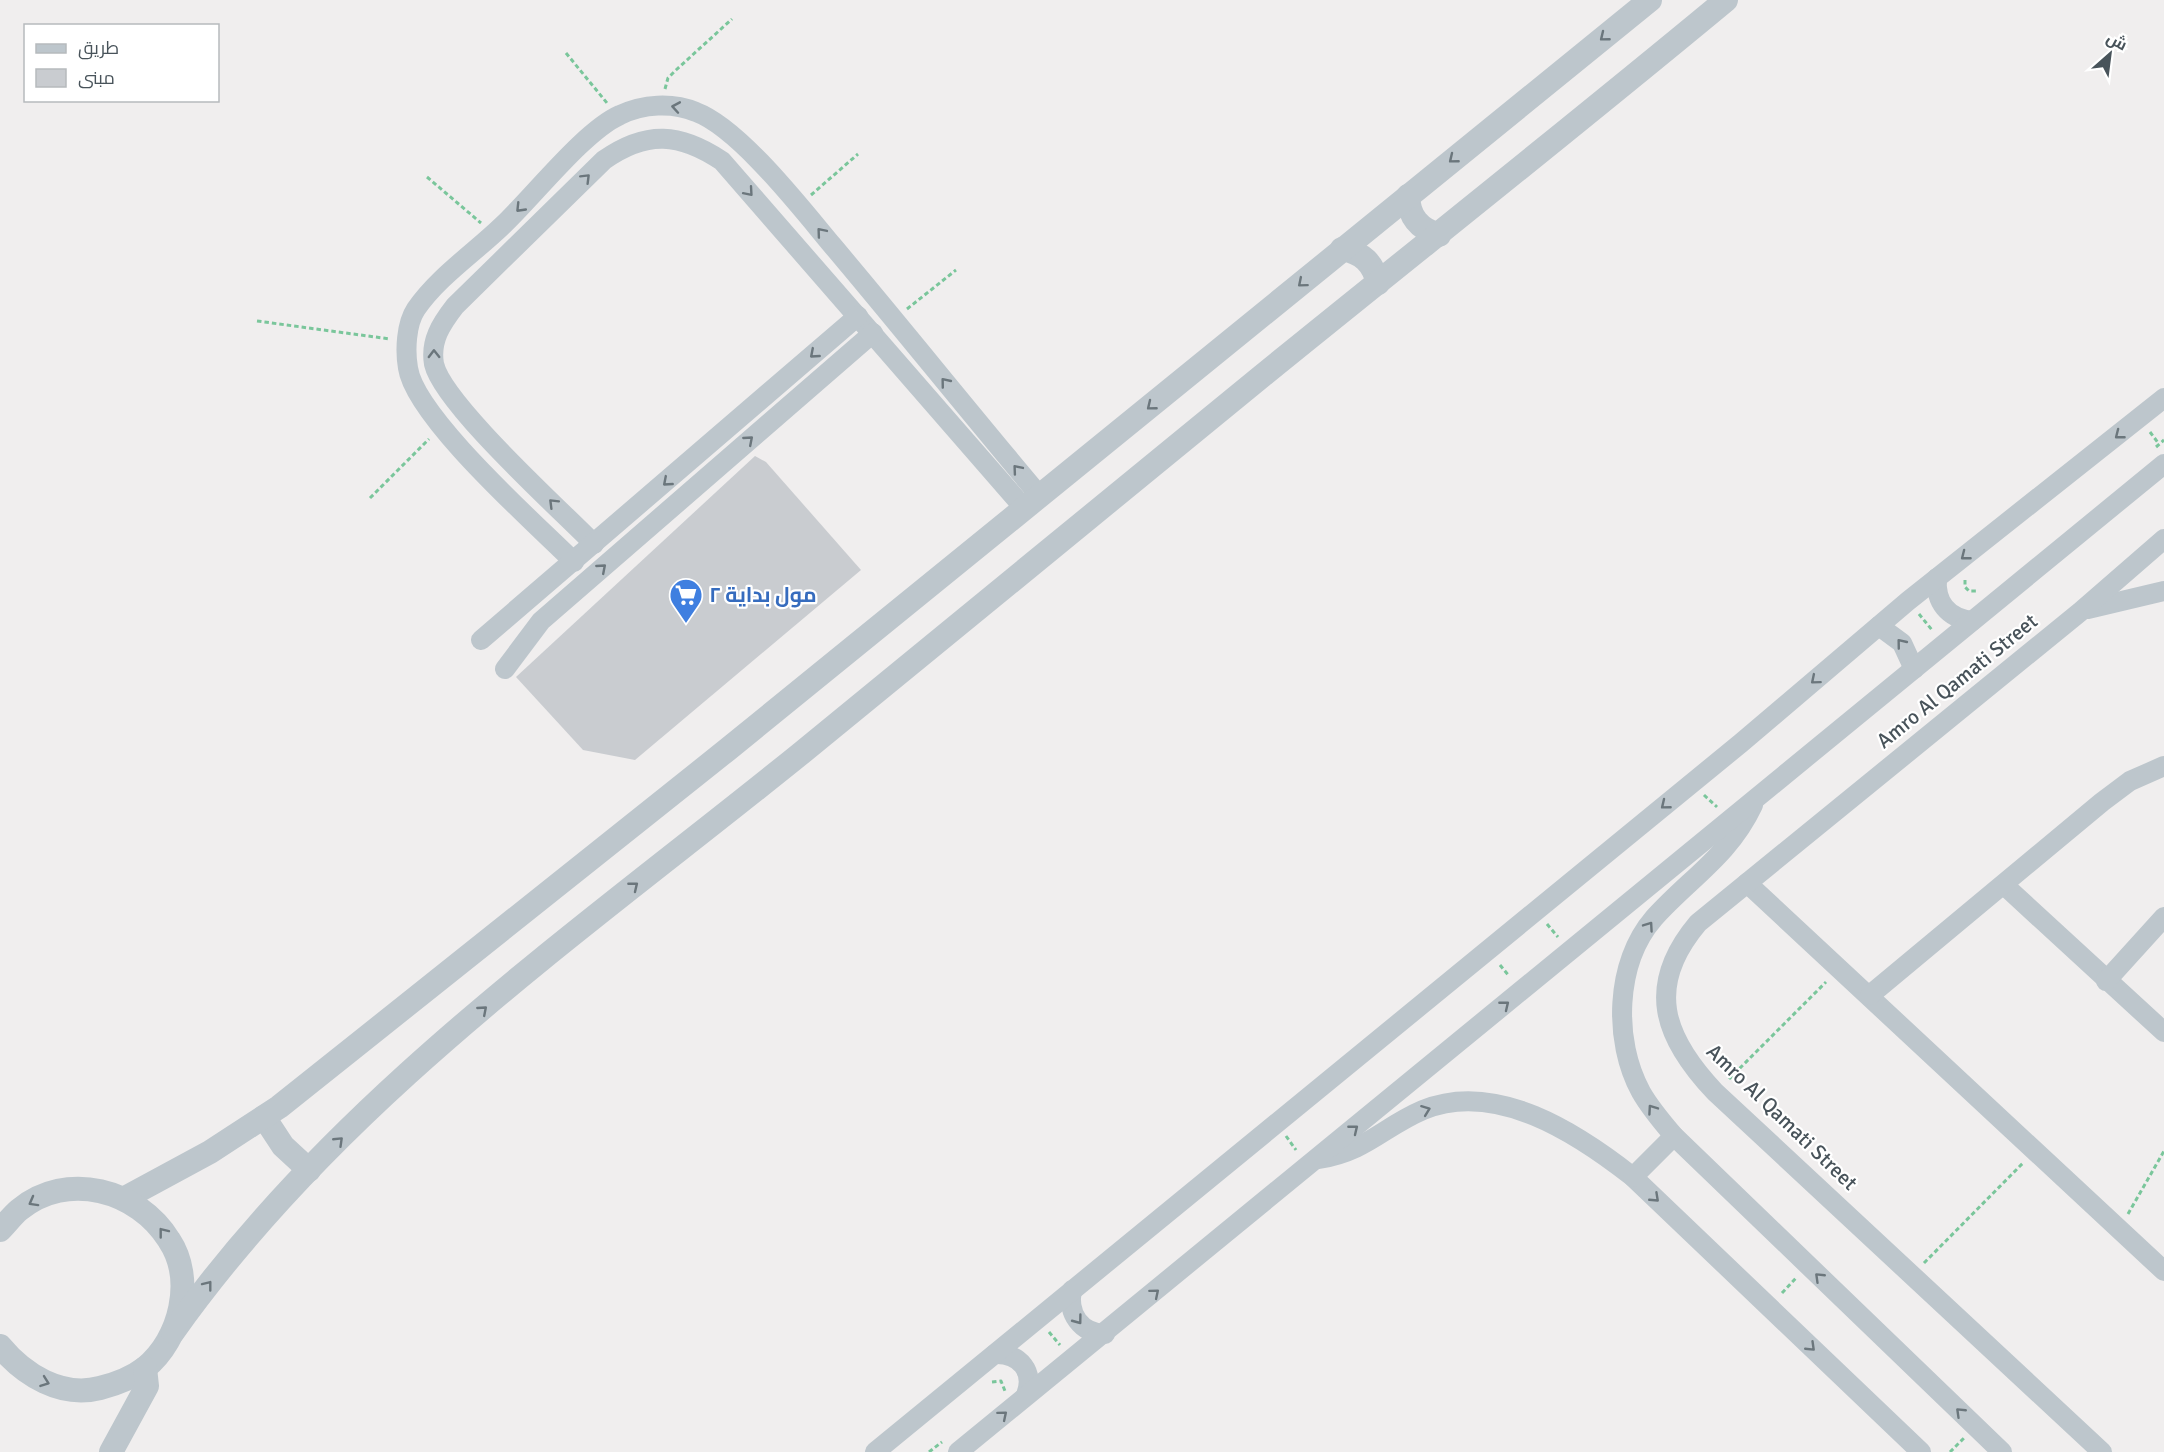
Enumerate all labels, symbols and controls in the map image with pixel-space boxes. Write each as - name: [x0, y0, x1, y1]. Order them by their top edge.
- legend: [24, 24, 219, 102]
- north arrow: [2080, 24, 2140, 84]
- text: ش: [2103, 28, 2130, 55]
- one-way arrow: [1600, 29, 1611, 40]
- text: طريق: [78, 37, 119, 60]
- text: مبنى: [78, 67, 115, 89]
- one-way arrow: [671, 102, 681, 114]
- one-way arrow: [1449, 152, 1460, 163]
- one-way arrow: [579, 175, 590, 186]
- one-way arrow: [742, 185, 753, 195]
- one-way arrow: [516, 202, 527, 212]
- one-way arrow: [817, 228, 828, 239]
- one-way arrow: [1298, 275, 1309, 286]
- one-way arrow: [810, 347, 821, 358]
- one-way arrow: [428, 349, 440, 358]
- one-way arrow: [942, 377, 953, 388]
- one-way arrow: [1147, 399, 1158, 410]
- one-way arrow: [2115, 428, 2126, 439]
- one-way arrow: [742, 436, 753, 447]
- one-way arrow: [1013, 465, 1024, 476]
- one-way arrow: [663, 475, 674, 486]
- one-way arrow: [550, 499, 561, 510]
- one-way arrow: [1961, 548, 1972, 559]
- one-way arrow: [595, 564, 606, 575]
- supermarket icon: مول بداية ۲: [668, 577, 704, 624]
- place label: مول بداية ۲: [709, 582, 817, 608]
- street label: Amro Al Qamati Street: [1871, 608, 2043, 754]
- one-way arrow: [1898, 639, 1909, 650]
- one-way arrow: [1811, 673, 1822, 684]
- one-way arrow: [1661, 797, 1672, 808]
- one-way arrow: [627, 883, 638, 894]
- one-way arrow: [1642, 922, 1653, 933]
- one-way arrow: [1498, 1001, 1509, 1012]
- one-way arrow: [476, 1006, 487, 1017]
- street label: Amro Al Qamati Street: [1701, 1038, 1863, 1196]
- one-way arrow: [1420, 1105, 1431, 1117]
- one-way arrow: [1648, 1105, 1659, 1116]
- one-way arrow: [1347, 1125, 1358, 1136]
- one-way arrow: [331, 1137, 342, 1148]
- one-way arrow: [1648, 1190, 1659, 1201]
- one-way arrow: [29, 1195, 39, 1206]
- one-way arrow: [160, 1227, 171, 1238]
- one-way arrow: [1816, 1273, 1826, 1284]
- one-way arrow: [200, 1281, 211, 1292]
- one-way arrow: [1148, 1289, 1159, 1300]
- one-way arrow: [1071, 1313, 1082, 1324]
- one-way arrow: [1804, 1339, 1815, 1350]
- one-way arrow: [39, 1374, 50, 1387]
- one-way arrow: [1956, 1408, 1967, 1419]
- one-way arrow: [996, 1411, 1007, 1422]

